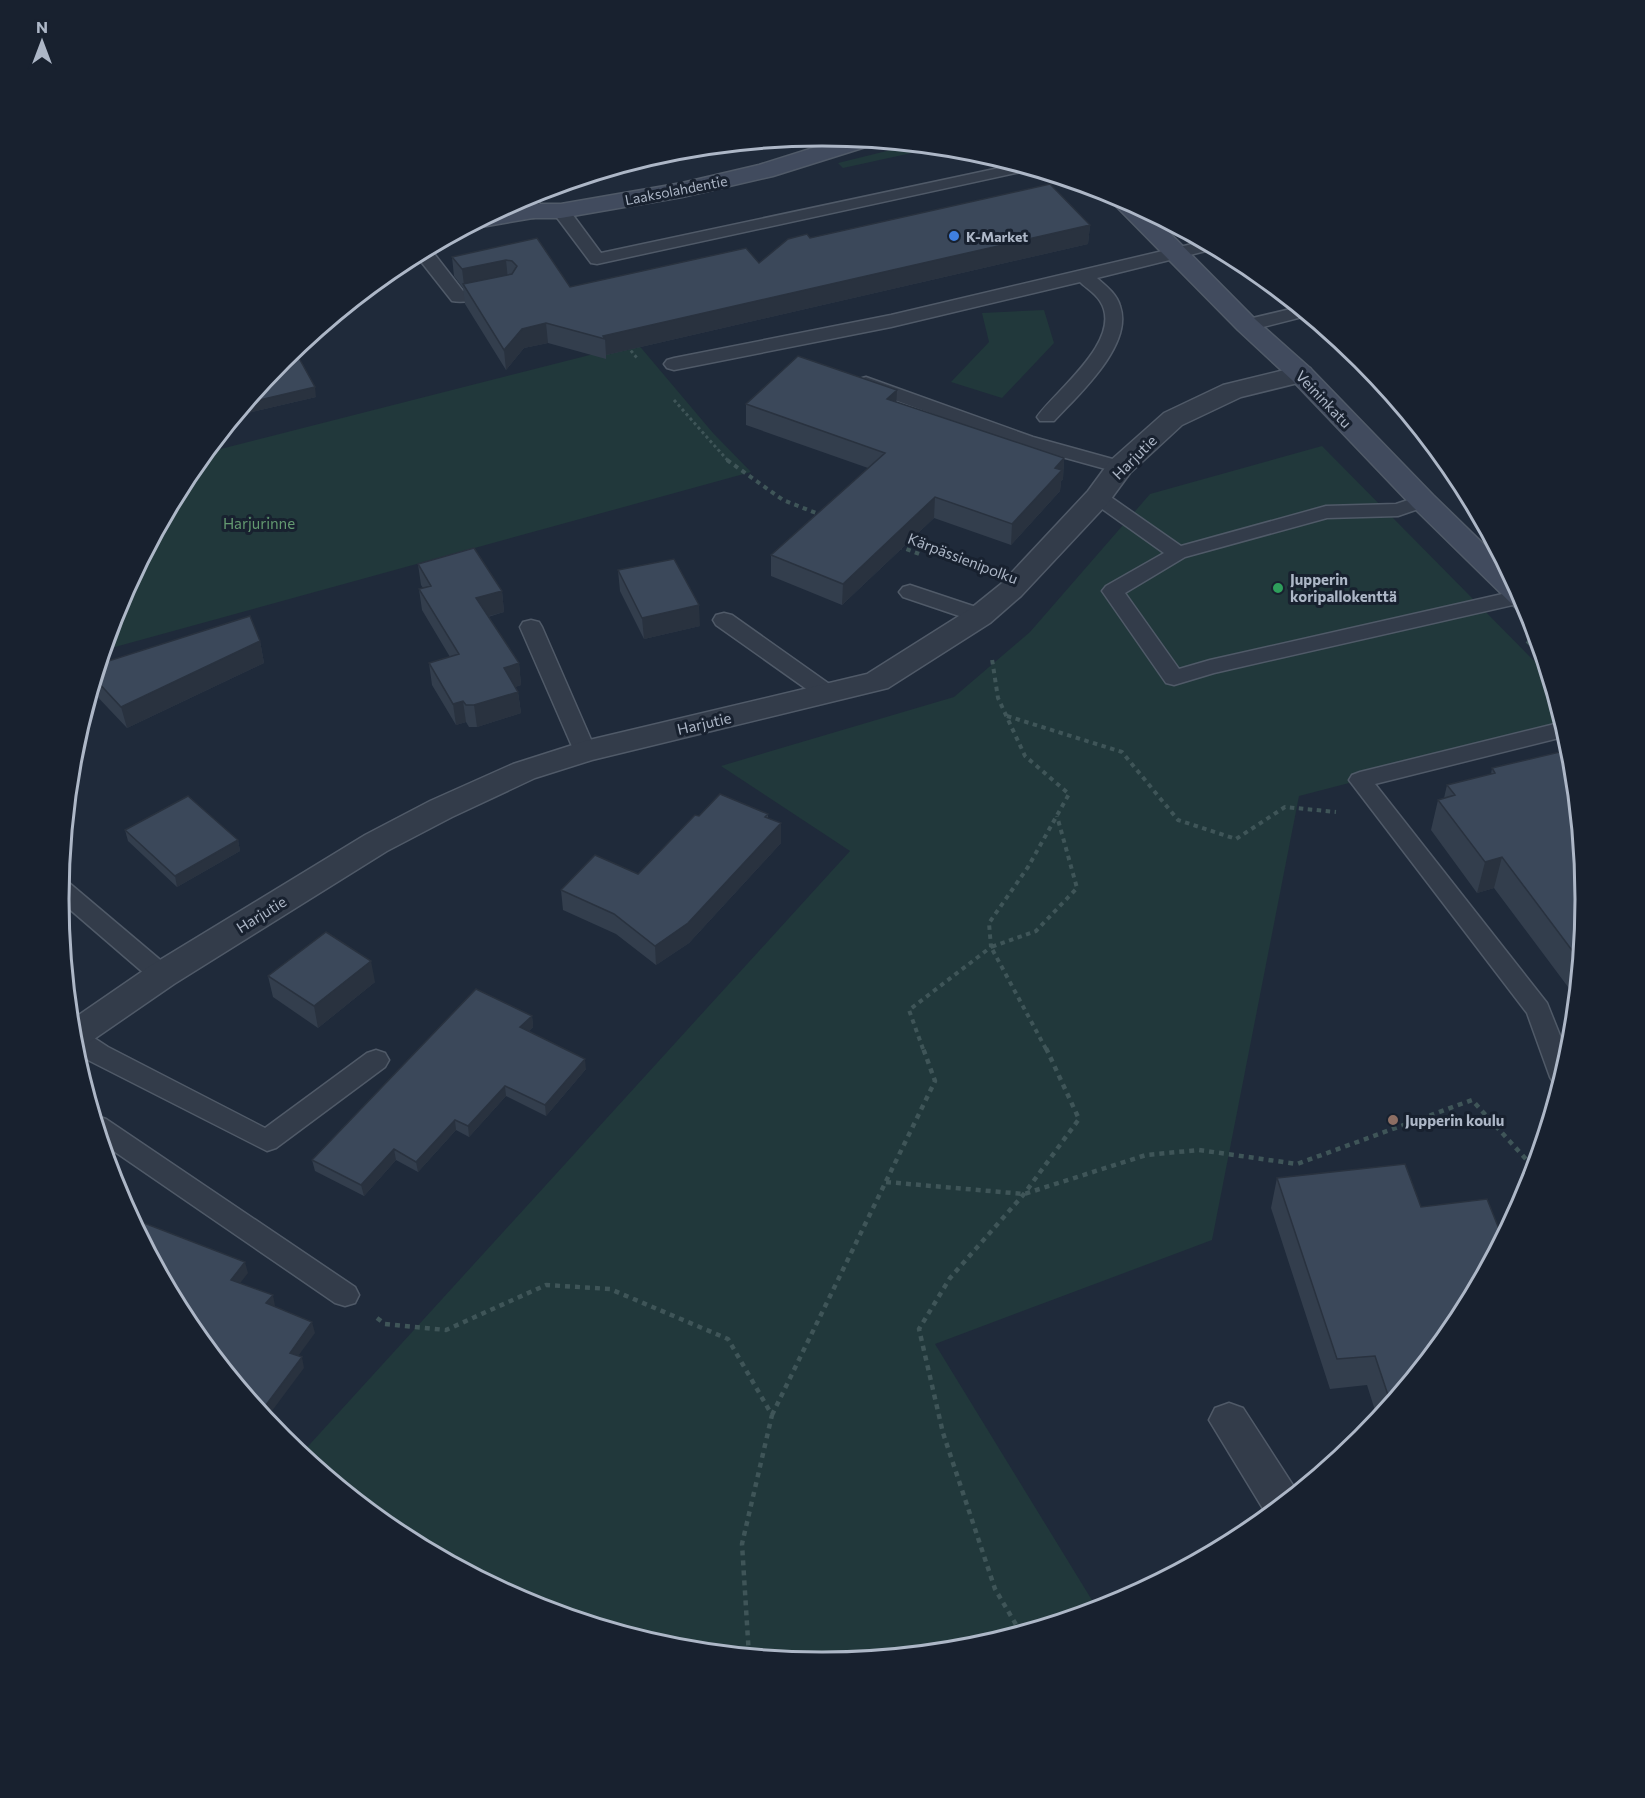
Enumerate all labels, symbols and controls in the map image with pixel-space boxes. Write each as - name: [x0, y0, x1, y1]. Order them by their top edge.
- north arrow: [12, 12, 72, 72]
- text: N: [36, 17, 48, 36]
- street label: Laaksolahdentie: [623, 172, 729, 208]
- place label: K-Market: [966, 228, 1028, 245]
- marker: K-Market: [947, 229, 961, 243]
- street label: Veininkatu: [1292, 367, 1356, 431]
- street label: Harjutie: [1108, 431, 1160, 483]
- park label: Harjurinne: [223, 514, 295, 532]
- street label: Kärpässienipolku: [905, 529, 1021, 587]
- place label: Jupperin koripallokenttä: [1290, 570, 1397, 605]
- marker: Jupperin koripallokenttä: [1271, 581, 1285, 595]
- street label: Harjutie: [675, 708, 733, 738]
- street label: Harjutie: [233, 892, 289, 936]
- place label: Jupperin koulu: [1405, 1111, 1504, 1129]
- marker: Jupperin koulu: [1386, 1113, 1400, 1127]

